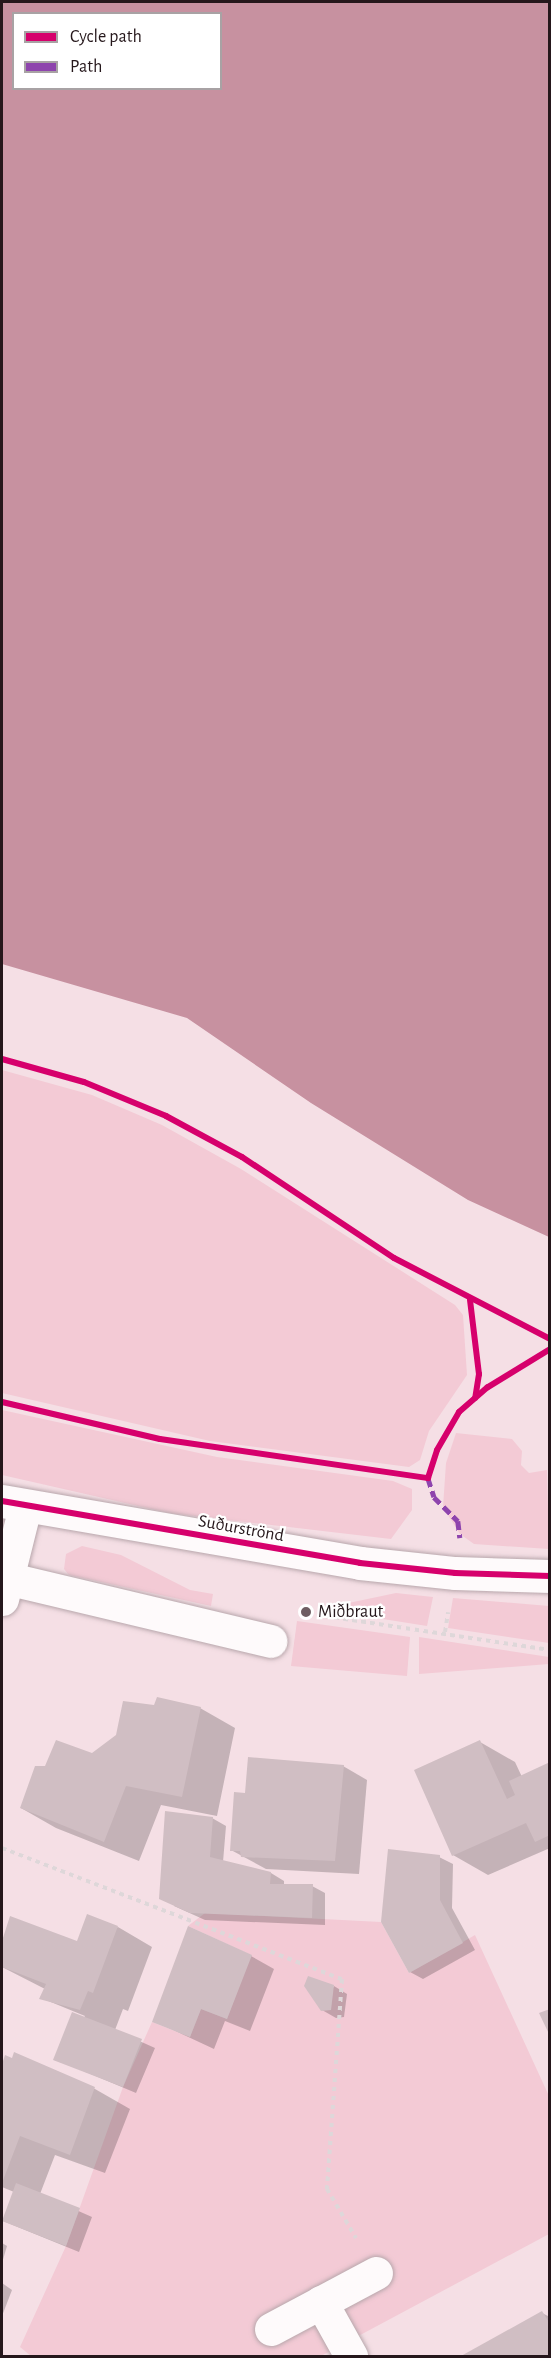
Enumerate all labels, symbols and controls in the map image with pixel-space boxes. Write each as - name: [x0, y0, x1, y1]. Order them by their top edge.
- legend: [12, 12, 222, 90]
- text: Cycle path: [70, 28, 142, 46]
- text: Path: [70, 58, 102, 76]
- street label: Suðurströnd: [196, 1511, 286, 1547]
- place label: Miðbraut: [318, 1601, 383, 1623]
- marker: Miðbraut: [299, 1605, 313, 1619]

